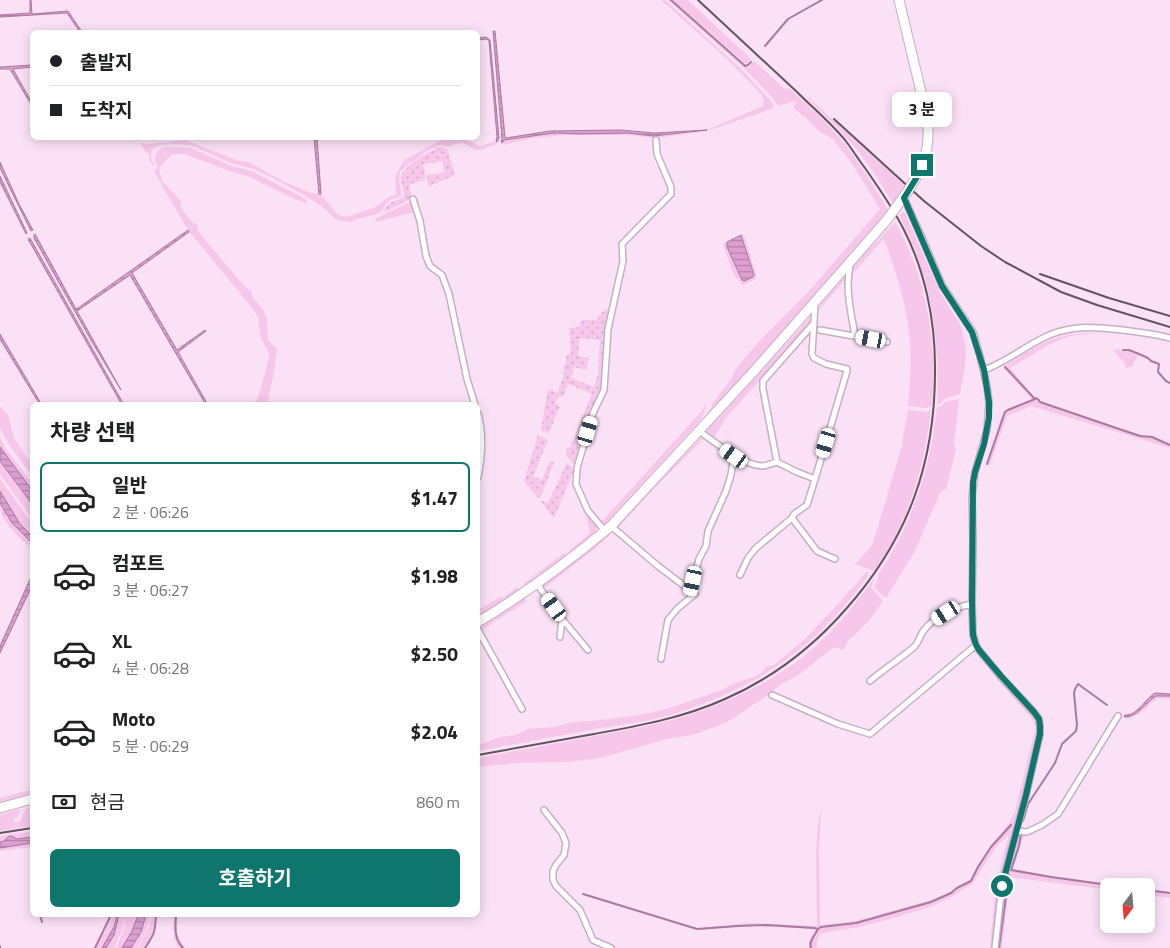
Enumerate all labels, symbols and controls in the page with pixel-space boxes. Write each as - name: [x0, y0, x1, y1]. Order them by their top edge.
- text: 출발지: [80, 47, 132, 76]
- callout: 3 분: [892, 92, 952, 128]
- text: 도착지: [80, 95, 132, 124]
- text: 3 분: [908, 97, 936, 121]
- route end: [911, 154, 933, 176]
- car: [854, 329, 887, 349]
- car: [576, 414, 599, 448]
- text: 차량 선택: [50, 415, 136, 449]
- car: [814, 426, 837, 460]
- car: [717, 441, 750, 471]
- text: 일반: [112, 470, 147, 499]
- icon: car: [52, 475, 97, 520]
- text: $1.47: [411, 483, 458, 512]
- text: 2 분 · 06:26: [112, 500, 189, 524]
- text: 컴포트: [112, 548, 164, 577]
- icon: car: [52, 553, 97, 598]
- text: $1.98: [411, 561, 458, 590]
- car: [682, 565, 703, 597]
- text: 3 분 · 06:27: [112, 578, 189, 602]
- car: [539, 590, 568, 624]
- car: [929, 599, 962, 627]
- text: XL: [112, 626, 132, 655]
- icon: car: [52, 631, 97, 676]
- text: $2.50: [411, 639, 458, 668]
- text: 4 분 · 06:28: [112, 656, 189, 680]
- text: Moto: [112, 704, 155, 733]
- icon: car: [52, 709, 97, 754]
- text: $2.04: [411, 717, 458, 746]
- text: 5 분 · 06:29: [112, 734, 189, 758]
- text: 현금: [90, 787, 125, 816]
- icon: cash: [50, 788, 78, 816]
- text: 860 m: [416, 790, 460, 814]
- button: 호출하기: [50, 849, 460, 907]
- route start: [991, 875, 1013, 897]
- north arrow: [1100, 878, 1155, 932]
- map controls: [1100, 878, 1155, 933]

